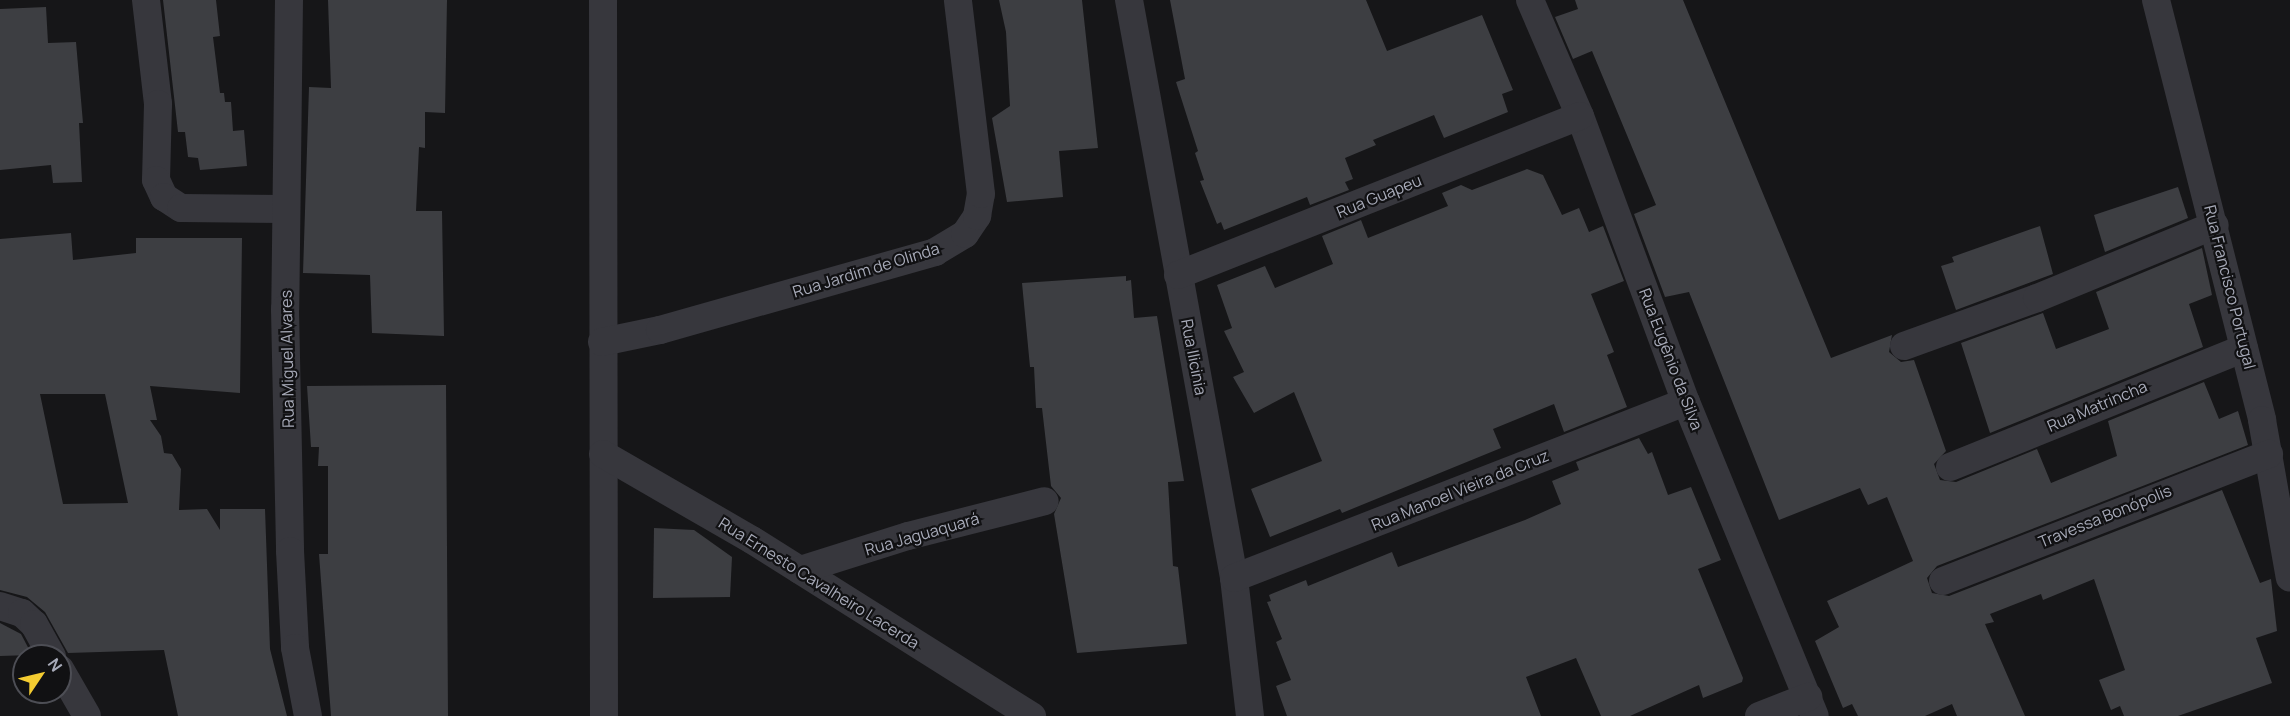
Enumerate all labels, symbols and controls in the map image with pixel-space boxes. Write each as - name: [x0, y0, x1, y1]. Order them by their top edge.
- street label: Rua Guapeu: [1334, 170, 1424, 222]
- street label: Rua Francisco Portugal: [2200, 203, 2260, 371]
- street label: Rua Jardim de Olinda: [790, 239, 942, 301]
- street label: Rua Eugênio da Silva: [1635, 285, 1707, 433]
- street label: Rua Miguel Alvares: [276, 290, 298, 428]
- street label: Rua Ilicinia: [1177, 317, 1211, 397]
- street label: Rua Matrincha: [2044, 376, 2150, 436]
- street label: Rua Manoel Vieira da Cruz: [1368, 446, 1552, 534]
- street label: Travessa Bonópolis: [2036, 481, 2174, 551]
- street label: Rua Jaguaquará: [863, 509, 981, 559]
- street label: Rua Ernesto Cavalheiro Lacerda: [715, 513, 923, 653]
- north arrow: [12, 644, 72, 704]
- text: N: [43, 654, 67, 676]

